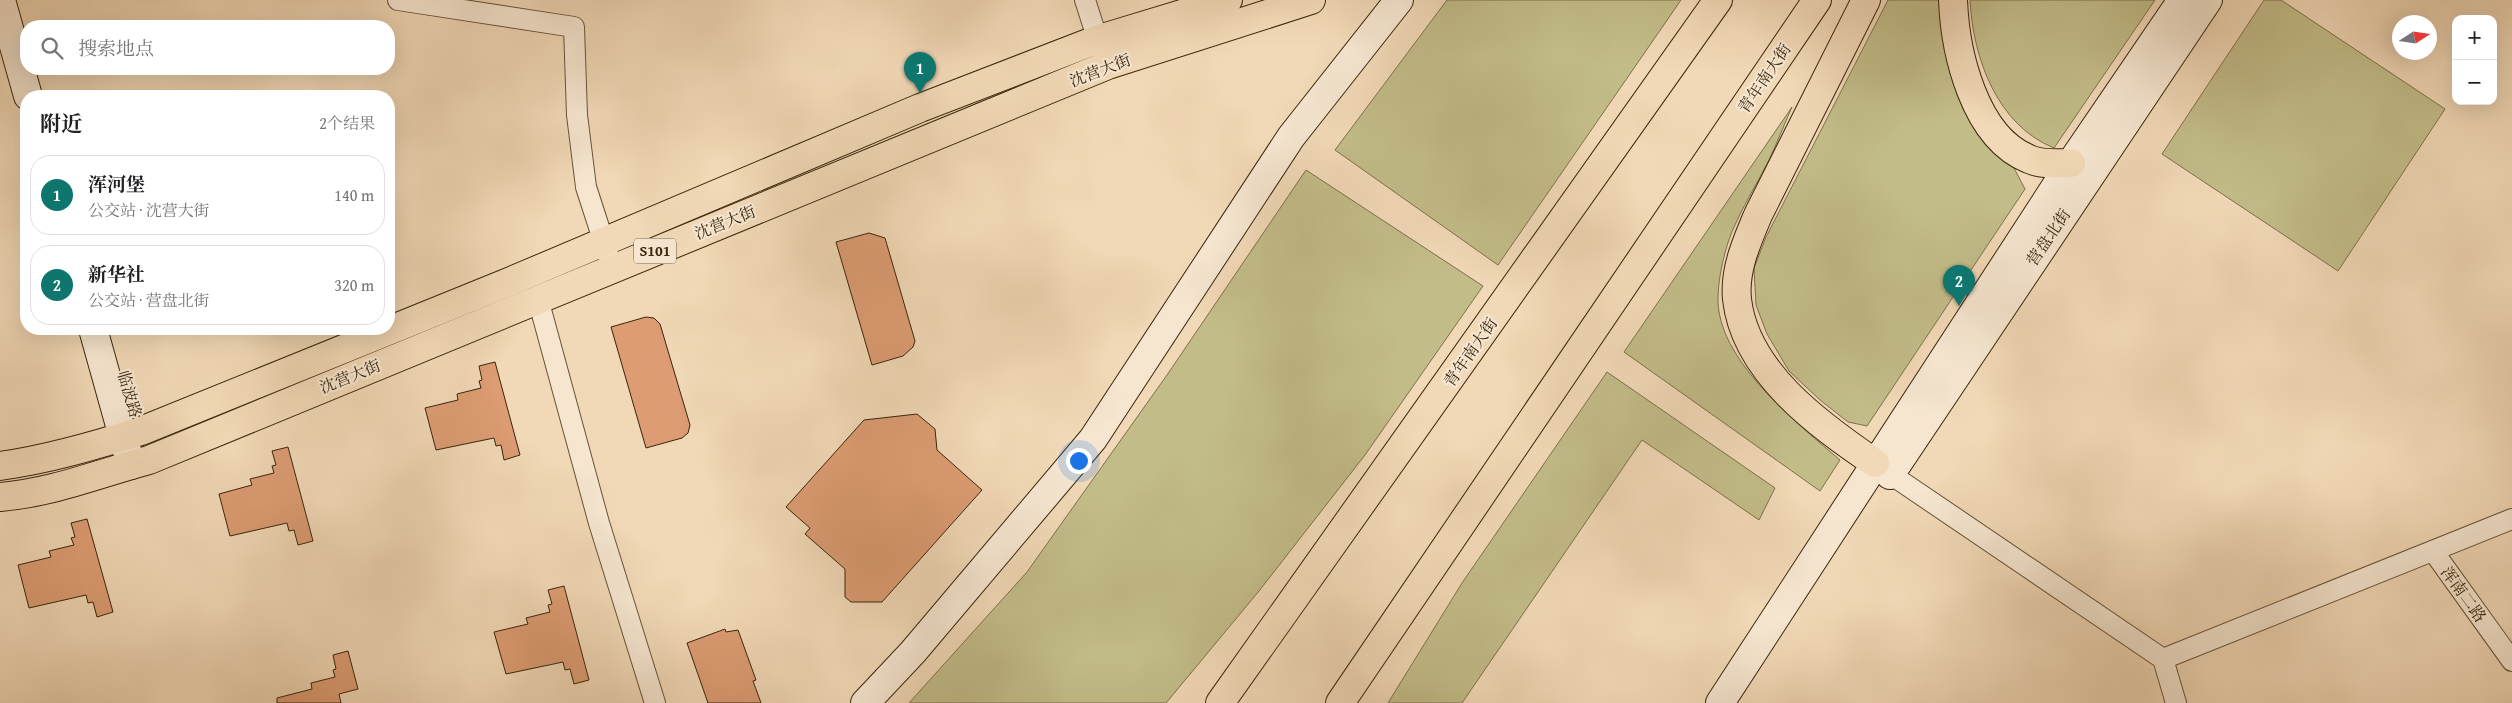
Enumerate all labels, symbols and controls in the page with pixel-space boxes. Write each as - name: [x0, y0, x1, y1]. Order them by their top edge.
- north arrow: [2392, 15, 2437, 60]
- map controls: [2452, 15, 2497, 105]
- button: +: [2452, 15, 2497, 60]
- search box: [20, 20, 395, 75]
- icon: search: [38, 34, 66, 62]
- text: 搜索地点: [78, 34, 154, 62]
- street label: 青年南大街: [1732, 38, 1796, 118]
- street label: 沈营大街: [1066, 47, 1134, 93]
- pin: 1: [904, 52, 936, 93]
- button: −: [2452, 60, 2497, 105]
- text: 附近: [40, 108, 82, 139]
- text: 2个结果: [319, 111, 375, 135]
- text: 浑河堡: [88, 170, 145, 198]
- text: 1: [53, 183, 61, 207]
- text: 140 m: [334, 183, 374, 207]
- text: 公交站 · 沈营大街: [88, 198, 210, 222]
- street label: 沈营大街: [691, 199, 759, 245]
- street label: 营盘北街: [2020, 204, 2076, 270]
- road number: S101: [634, 238, 676, 264]
- text: 新华社: [88, 260, 145, 288]
- pin: 2: [1943, 265, 1975, 306]
- text: 2: [53, 273, 61, 297]
- text: 320 m: [334, 273, 374, 297]
- text: 公交站 · 营盘北街: [88, 288, 210, 312]
- street label: 青年南大街: [1437, 312, 1503, 392]
- street label: 沈营大街: [316, 353, 384, 399]
- street label: 临波路: [112, 368, 148, 420]
- your location: [1066, 448, 1092, 474]
- street label: 浑南二路: [2435, 561, 2493, 627]

